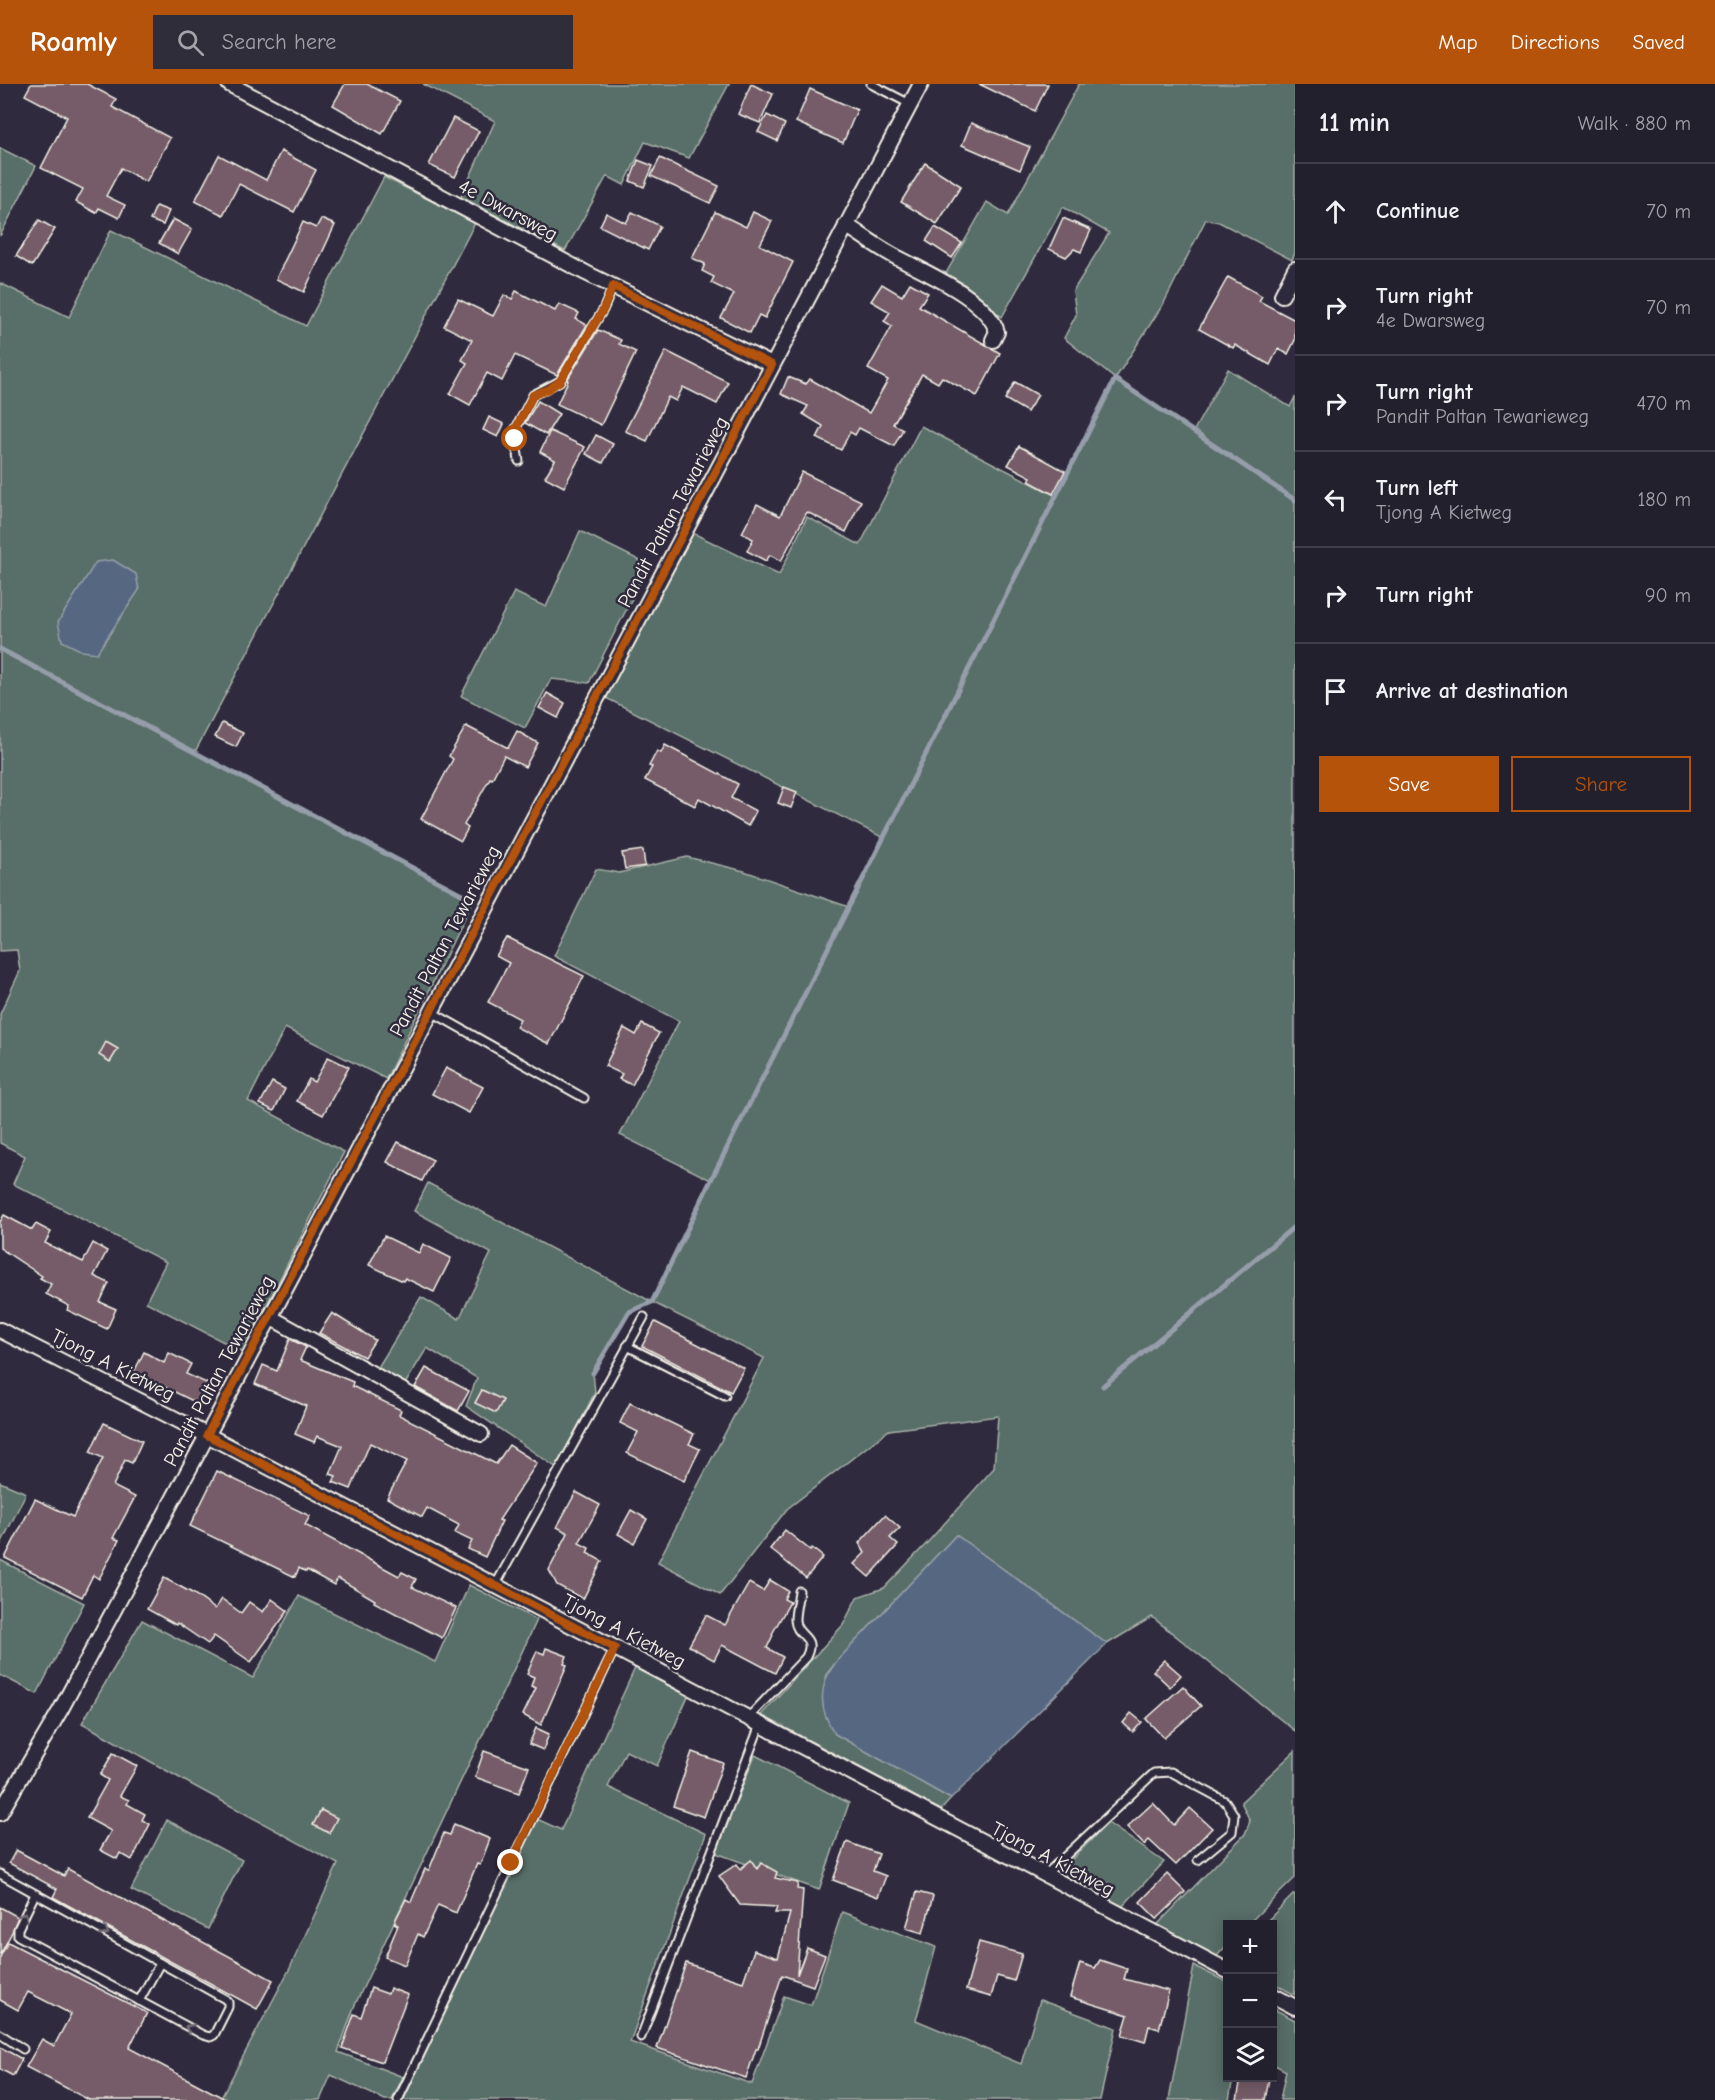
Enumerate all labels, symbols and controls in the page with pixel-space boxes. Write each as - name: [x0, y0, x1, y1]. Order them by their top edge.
- search box: [153, 15, 573, 69]
- text: Roamly: [30, 26, 117, 58]
- icon: search: [174, 26, 207, 59]
- text: Search here: [222, 29, 336, 55]
- text: Map: [1438, 30, 1478, 54]
- text: Directions: [1511, 30, 1600, 54]
- text: Saved: [1633, 30, 1685, 54]
- text: 11 min: [1319, 108, 1390, 138]
- text: Walk · 880 m: [1578, 112, 1691, 135]
- street label: 4e Dwarsweg: [454, 174, 562, 246]
- icon: ahead: [1319, 195, 1352, 228]
- text: Continue: [1376, 198, 1459, 224]
- text: 70 m: [1646, 200, 1691, 223]
- text: Turn right: [1376, 283, 1473, 309]
- icon: right: [1319, 291, 1352, 324]
- text: 70 m: [1646, 296, 1691, 319]
- text: 4e Dwarsweg: [1376, 309, 1485, 332]
- text: Turn right: [1376, 379, 1473, 405]
- icon: right: [1319, 387, 1352, 420]
- text: 470 m: [1636, 392, 1691, 415]
- text: Pandit Paltan Tewarieweg: [1376, 405, 1589, 428]
- street label: Pandit Paltan Tewarieweg: [613, 413, 733, 611]
- route start: [501, 425, 527, 451]
- text: Turn left: [1376, 475, 1458, 501]
- icon: left: [1319, 483, 1352, 516]
- text: 180 m: [1637, 488, 1691, 511]
- text: Tjong A Kietweg: [1376, 501, 1512, 524]
- icon: right: [1319, 579, 1352, 612]
- text: Turn right: [1376, 582, 1473, 608]
- text: 90 m: [1645, 584, 1691, 607]
- icon: arrive: [1319, 675, 1352, 708]
- text: Arrive at destination: [1376, 678, 1568, 704]
- button: Save: [1319, 756, 1499, 812]
- button: Share: [1511, 756, 1691, 812]
- street label: Pandit Paltan Tewarieweg: [385, 842, 505, 1040]
- street label: Pandit Paltan Tewarieweg: [159, 1272, 279, 1470]
- street label: Tjong A Kietweg: [47, 1324, 179, 1406]
- street label: Tjong A Kietweg: [559, 1589, 689, 1673]
- street label: Tjong A Kietweg: [988, 1817, 1118, 1901]
- route end: [497, 1849, 523, 1875]
- one-way arrow: [17, 1911, 29, 1922]
- map controls: [1223, 1920, 1277, 2082]
- button: +: [1223, 1920, 1277, 1974]
- one-way arrow: [99, 1925, 109, 1936]
- button: −: [1223, 1974, 1277, 2028]
- one-way arrow: [185, 2024, 196, 2035]
- button: layers: [1223, 2028, 1277, 2082]

